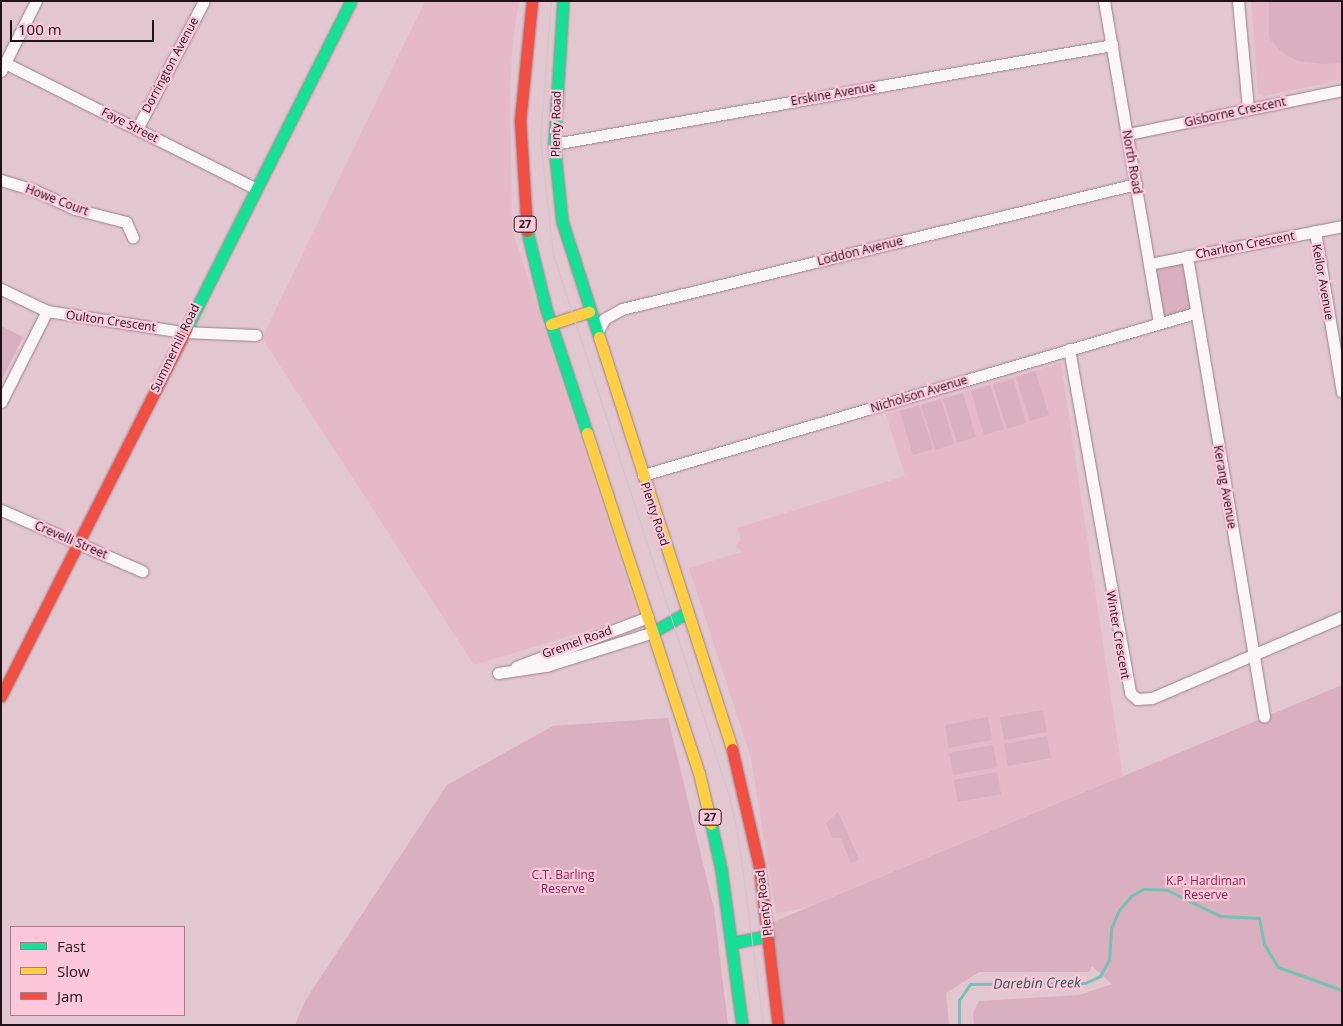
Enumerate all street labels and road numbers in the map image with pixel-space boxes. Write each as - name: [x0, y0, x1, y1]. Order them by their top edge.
- street label: Dorrington Avenue: [139, 15, 201, 115]
- street label: Erskine Avenue: [790, 79, 876, 109]
- street label: Plenty Road: [548, 91, 564, 157]
- street label: Gisborne Crescent: [1183, 94, 1287, 130]
- street label: Faye Street: [99, 104, 161, 146]
- street label: North Road: [1119, 129, 1145, 195]
- street label: Howe Court: [23, 181, 91, 219]
- road number: 27: [512, 215, 538, 232]
- street label: Charlton Crescent: [1194, 228, 1296, 262]
- street label: Loddon Avenue: [816, 233, 904, 269]
- street label: Keilor Avenue: [1309, 243, 1337, 321]
- street label: Summerhill Road: [147, 302, 203, 394]
- street label: Oulton Crescent: [65, 308, 157, 334]
- street label: Nicholson Avenue: [869, 372, 969, 416]
- street label: Kerang Avenue: [1211, 444, 1239, 530]
- street label: Plenty Road: [638, 480, 672, 548]
- street label: Crevelli Street: [32, 518, 110, 562]
- street label: Winter Crescent: [1103, 590, 1133, 680]
- street label: Gremel Road: [540, 623, 614, 661]
- road number: 27: [698, 809, 722, 826]
- street label: Plenty Road: [753, 869, 775, 937]

